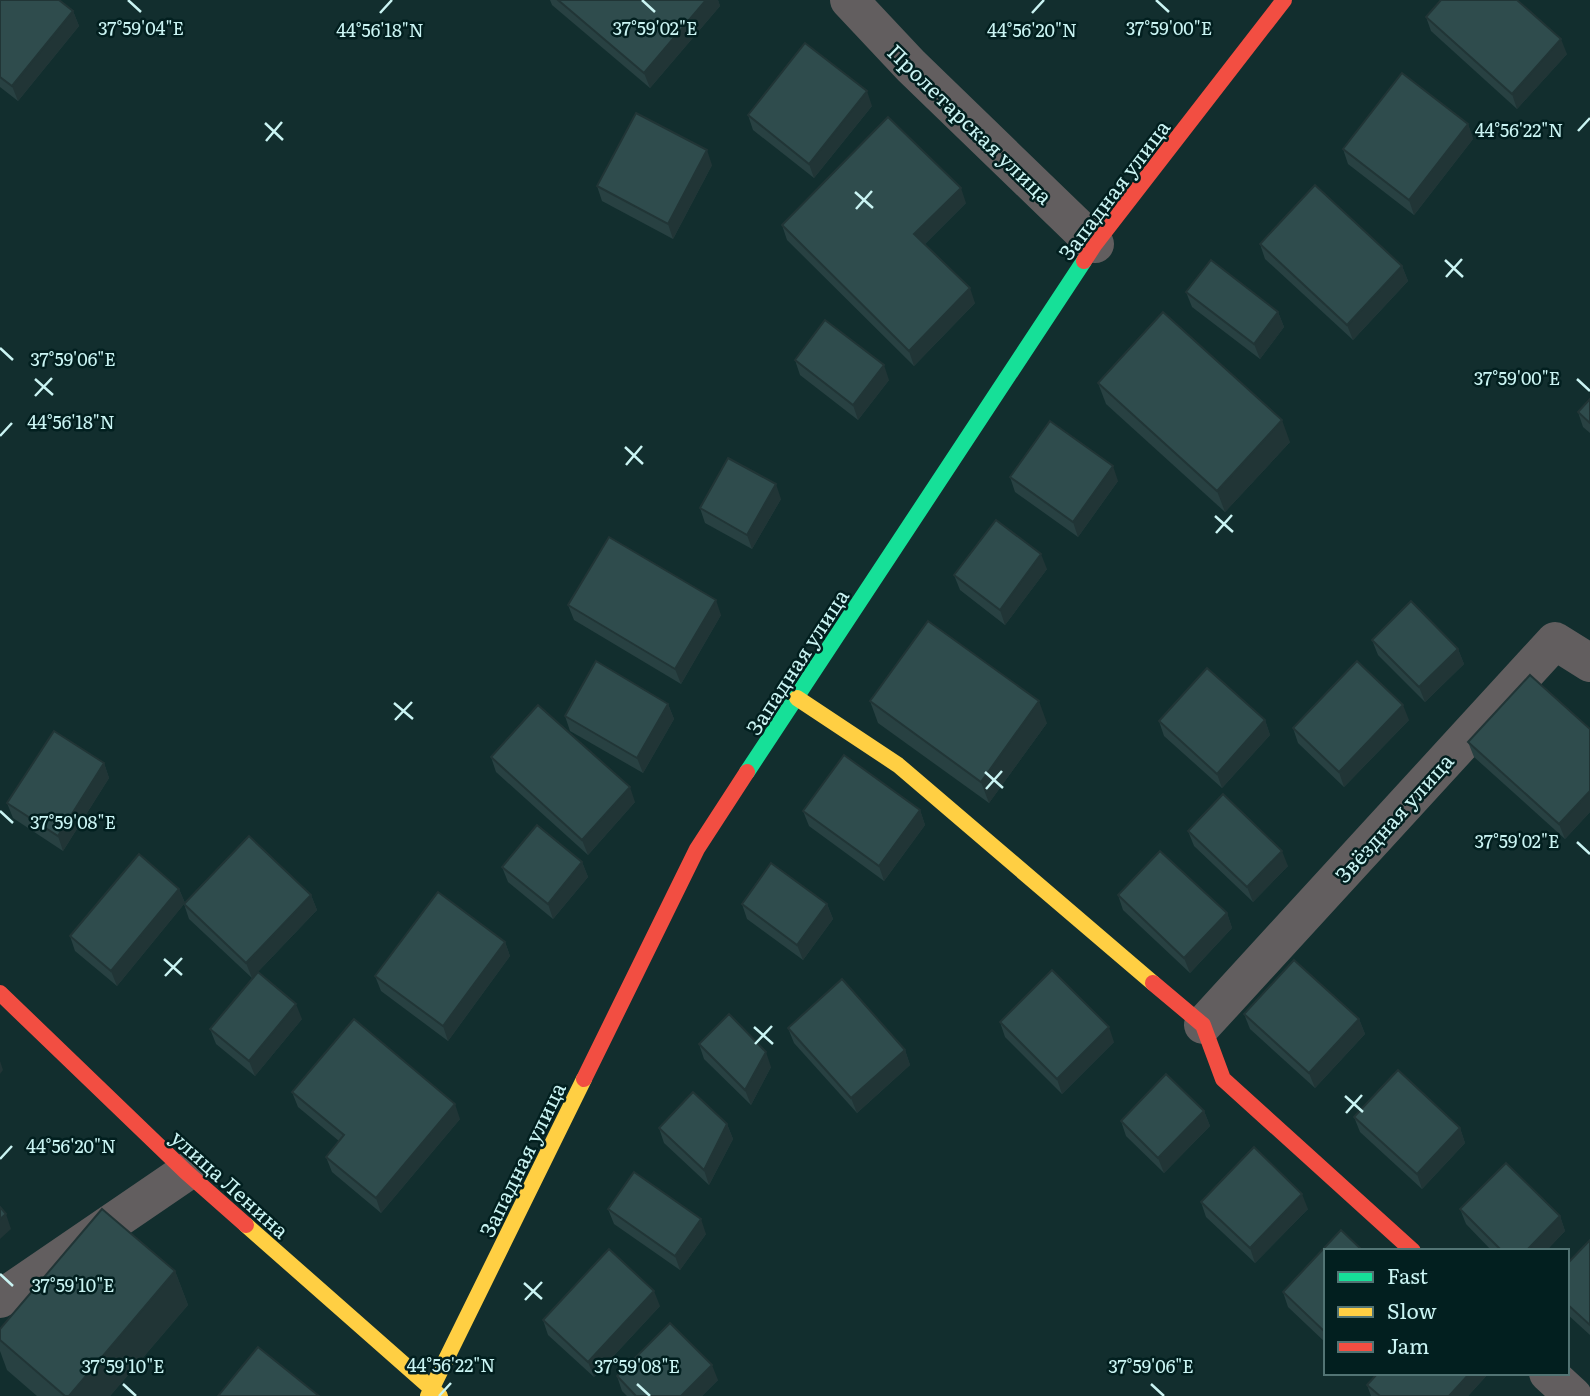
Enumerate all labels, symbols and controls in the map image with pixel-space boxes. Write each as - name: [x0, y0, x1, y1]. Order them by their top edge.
- text: 37°59'04"E: [98, 14, 184, 41]
- text: 37°59'02"E: [613, 14, 697, 41]
- text: 37°59'00"E: [1126, 14, 1212, 41]
- text: 44°56'18"N: [336, 16, 424, 43]
- text: 44°56'20"N: [987, 16, 1077, 43]
- street label: Пролетарская улица: [881, 36, 1061, 211]
- street label: Западная улица: [1050, 112, 1177, 266]
- text: 44°56'22"N: [1475, 116, 1563, 143]
- text: 37°59'06"E: [30, 345, 116, 372]
- text: 37°59'00"E: [1474, 364, 1560, 391]
- text: 44°56'18"N: [27, 408, 115, 435]
- street label: Западная улица: [737, 581, 855, 740]
- street label: Звёздная улица: [1326, 745, 1460, 889]
- text: 37°59'08"E: [30, 808, 116, 835]
- text: 37°59'02"E: [1475, 827, 1559, 854]
- street label: Западная улица: [470, 1076, 572, 1242]
- street label: улица Ленина: [165, 1121, 298, 1245]
- text: 44°56'20"N: [26, 1132, 116, 1159]
- legend: [1324, 1249, 1569, 1375]
- text: Fast: [1387, 1259, 1428, 1290]
- text: 37°59'10"E: [31, 1271, 115, 1298]
- text: Slow: [1387, 1294, 1437, 1325]
- text: Jam: [1387, 1329, 1429, 1360]
- text: 44°56'22"N: [407, 1351, 495, 1378]
- text: 37°59'10"E: [81, 1352, 165, 1379]
- text: 37°59'08"E: [594, 1352, 680, 1379]
- text: 37°59'06"E: [1108, 1352, 1194, 1379]

